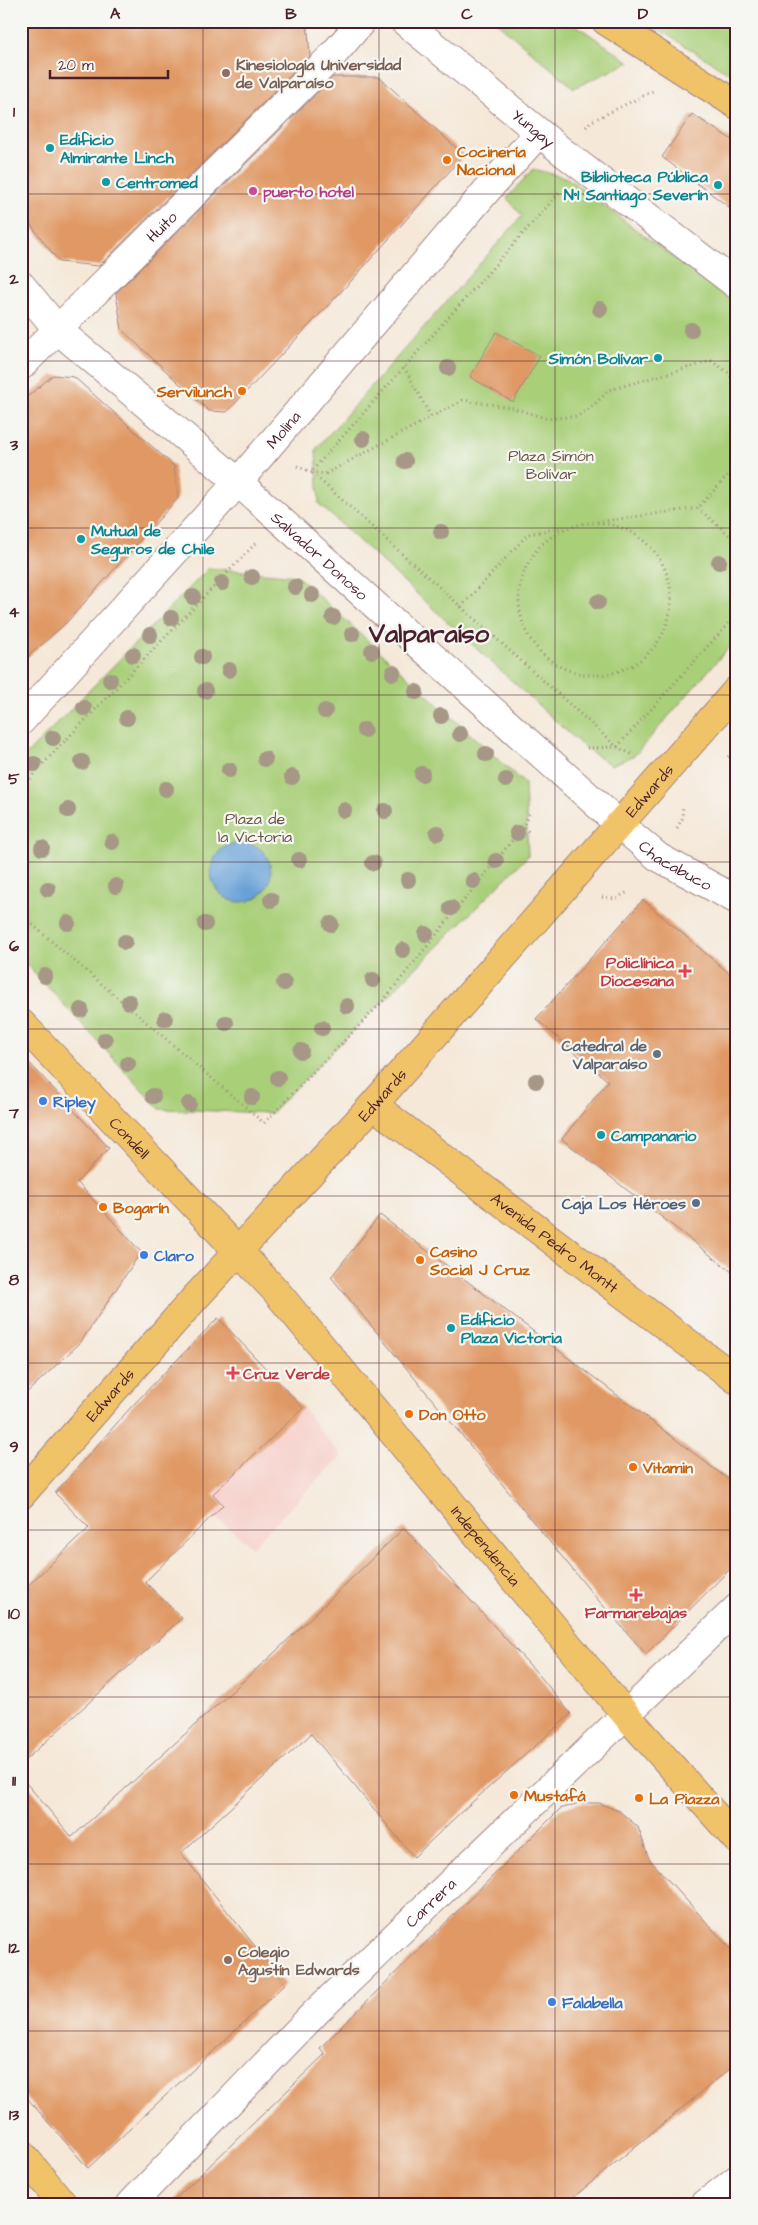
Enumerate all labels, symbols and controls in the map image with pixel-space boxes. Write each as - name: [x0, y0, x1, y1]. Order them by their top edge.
- text: A: [110, 3, 121, 25]
- text: B: [285, 3, 297, 25]
- text: C: [461, 3, 473, 25]
- text: D: [638, 3, 649, 25]
- scale bar: [50, 48, 168, 80]
- place label: Kinesiología Universidad de Valparaíso: [235, 54, 402, 94]
- text: 20 m: [58, 55, 94, 76]
- marker: Kinesiología Universidad de Valparaíso: [220, 67, 232, 79]
- text: 1: [13, 101, 16, 123]
- street label: Yungay: [507, 104, 559, 154]
- place label: Edificio Almirante Linch: [60, 129, 175, 169]
- place label: Cocinería Nacional: [457, 141, 527, 181]
- marker: Edificio Almirante Linch: [44, 142, 56, 154]
- marker: Cocinería Nacional: [441, 154, 453, 166]
- place label: Biblioteca Pública N°1 Santiago Severín: [564, 166, 709, 208]
- place label: Centromed: [116, 172, 198, 194]
- marker: Centromed: [100, 176, 112, 188]
- marker: Biblioteca Pública N°1 Santiago Severín: [712, 179, 724, 191]
- place label: puerto hotel: [263, 181, 354, 203]
- marker: puerto hotel: [247, 185, 259, 197]
- street label: Huito: [142, 207, 182, 247]
- text: 2: [8, 268, 19, 290]
- place label: Simón Bolívar: [548, 348, 648, 370]
- marker: Simón Bolívar: [652, 352, 664, 364]
- place label: Servilunch: [156, 381, 233, 403]
- marker: Servilunch: [236, 385, 248, 397]
- street label: Molina: [261, 406, 306, 454]
- text: 3: [9, 434, 19, 456]
- park label: Plaza Simón Bolívar: [508, 445, 594, 485]
- street label: Salvador Donoso: [266, 507, 372, 606]
- place label: Mutual de Seguros de Chile: [90, 520, 215, 562]
- marker: Mutual de Seguros de Chile: [75, 533, 87, 545]
- text: 4: [9, 601, 20, 623]
- district label: Valparaíso: [368, 616, 490, 652]
- street label: Edwards: [620, 760, 679, 822]
- text: 5: [8, 768, 20, 790]
- park label: Plaza de la Victoria: [218, 808, 292, 848]
- street label: Chacabuco: [634, 835, 716, 896]
- text: 6: [9, 935, 19, 957]
- place label: Policlínica Diocesana: [601, 952, 675, 992]
- marker: Policlínica Diocesana: [678, 964, 692, 978]
- place label: Catedral de Valparaíso: [561, 1035, 648, 1075]
- marker: Catedral de Valparaíso: [651, 1048, 663, 1060]
- street label: Edwards: [353, 1064, 412, 1127]
- place label: Ripley: [53, 1091, 96, 1114]
- marker: Ripley: [37, 1095, 49, 1107]
- text: 7: [8, 1102, 19, 1124]
- street label: Condell: [104, 1112, 154, 1164]
- place label: Campanario: [611, 1125, 697, 1147]
- marker: Campanario: [595, 1129, 607, 1141]
- street label: Avenida Pedro Montt: [486, 1188, 623, 1299]
- place label: Caja Los Héroes: [562, 1193, 686, 1215]
- place label: Bogarín: [113, 1197, 169, 1221]
- marker: Caja Los Héroes: [690, 1197, 702, 1209]
- marker: Bogarín: [97, 1201, 109, 1213]
- place label: Casino Social J Cruz: [429, 1241, 531, 1281]
- place label: Claro: [154, 1245, 195, 1267]
- marker: Claro: [138, 1249, 150, 1261]
- marker: Casino Social J Cruz: [414, 1254, 426, 1266]
- text: 8: [9, 1269, 20, 1291]
- place label: Edificio Plaza Victoria: [461, 1309, 563, 1349]
- marker: Edificio Plaza Victoria: [445, 1322, 457, 1334]
- place label: Cruz Verde: [243, 1363, 330, 1385]
- street label: Edwards: [81, 1364, 140, 1426]
- marker: Cruz Verde: [227, 1367, 239, 1379]
- place label: Don Otto: [419, 1404, 486, 1426]
- marker: Don Otto: [403, 1408, 415, 1420]
- text: 9: [9, 1436, 19, 1458]
- place label: Vitamin: [642, 1457, 693, 1479]
- marker: Vitamin: [627, 1461, 639, 1473]
- street label: Independencia: [446, 1501, 525, 1591]
- marker: Farmarebajas: [630, 1589, 642, 1601]
- place label: Farmarebajas: [585, 1602, 687, 1624]
- text: 10: [8, 1603, 20, 1625]
- text: 11: [12, 1770, 17, 1792]
- place label: Mustafá: [524, 1785, 587, 1807]
- place label: La Piazza: [649, 1788, 720, 1810]
- marker: Mustafá: [508, 1789, 520, 1801]
- marker: La Piazza: [633, 1792, 645, 1804]
- street label: Carrera: [401, 1873, 461, 1933]
- text: 12: [8, 1937, 20, 1959]
- place label: Colegio Agustín Edwards: [238, 1941, 360, 1983]
- marker: Colegio Agustín Edwards: [222, 1954, 234, 1966]
- place label: Falabella: [562, 1992, 624, 2014]
- marker: Falabella: [546, 1996, 558, 2008]
- text: 13: [9, 2104, 20, 2126]

